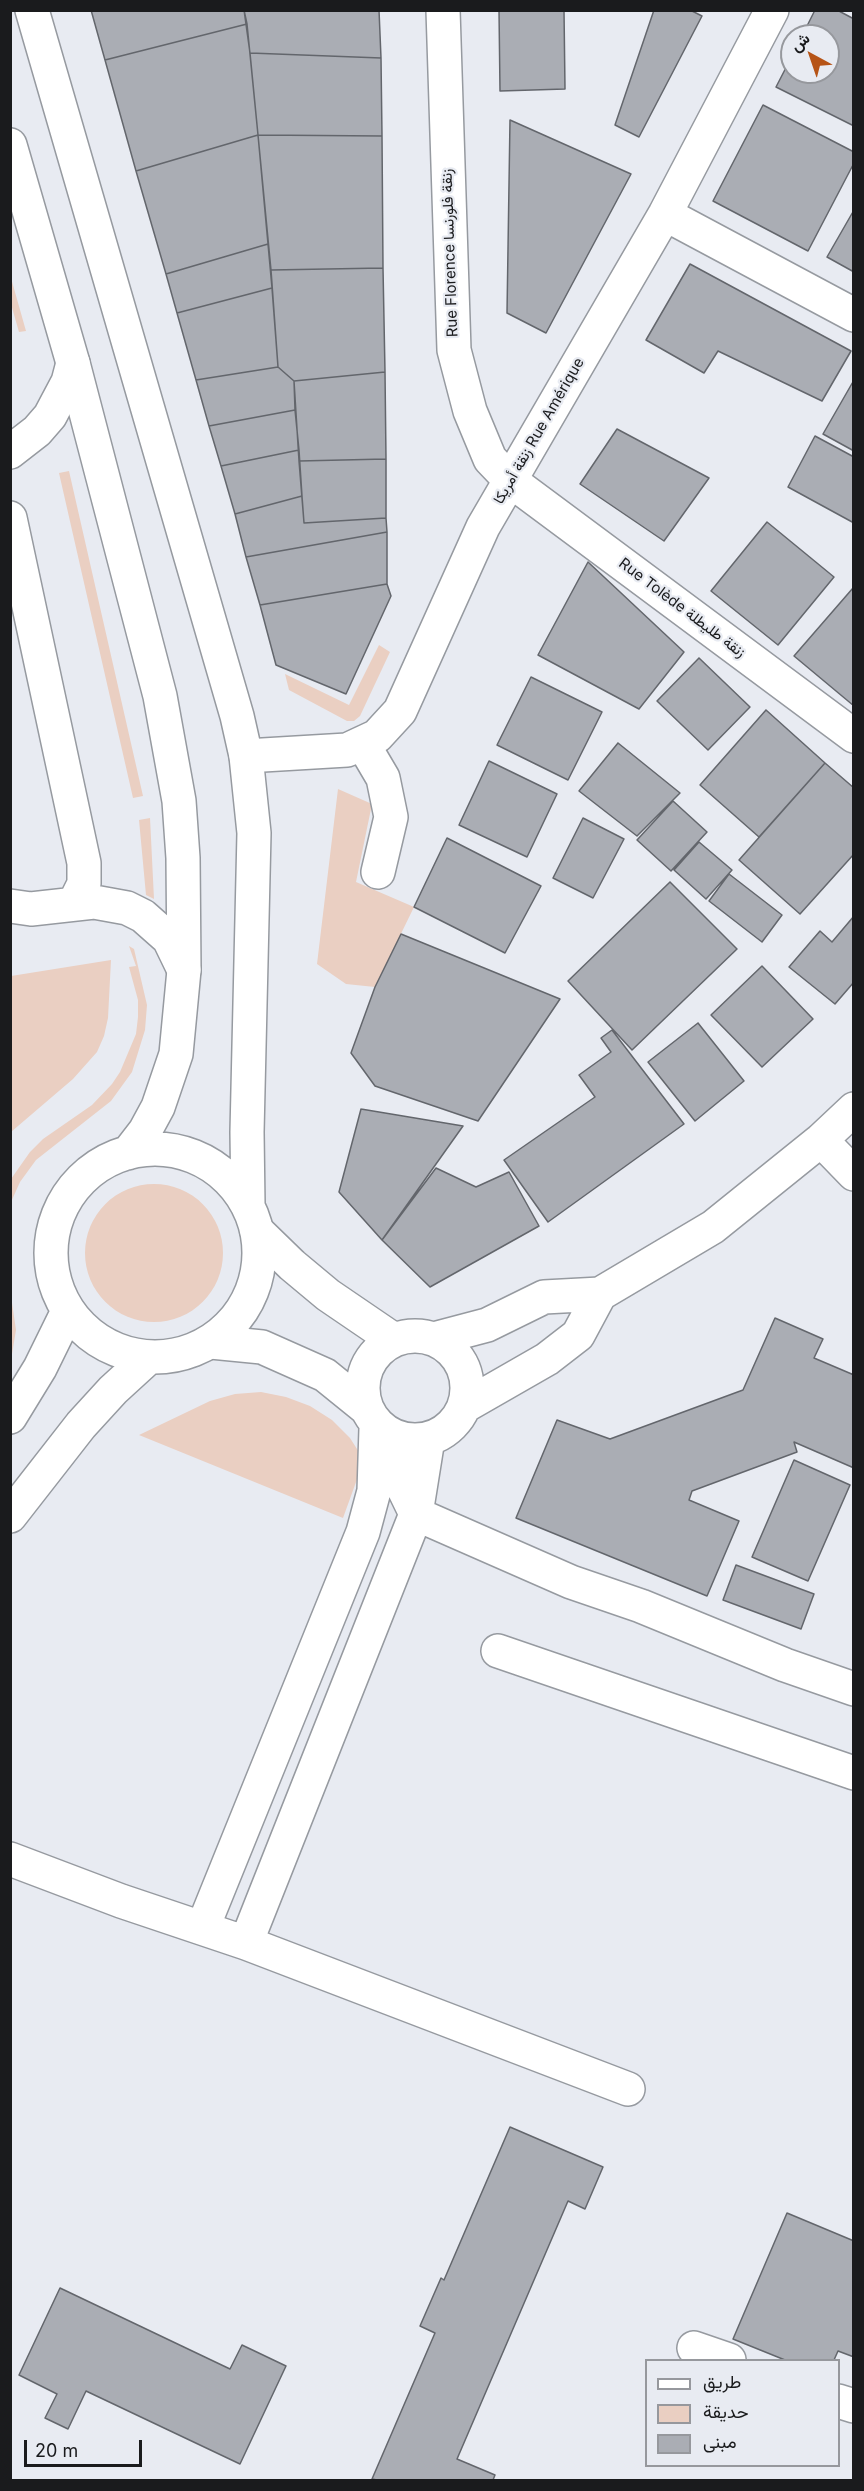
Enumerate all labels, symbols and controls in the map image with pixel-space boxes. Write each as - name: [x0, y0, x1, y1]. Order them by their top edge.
- north arrow: [780, 24, 840, 84]
- text: ش: [786, 28, 814, 56]
- street label: Rue Florence زنقة فلورنسا: [438, 168, 462, 338]
- street label: زنقة أمريكا Rue Amérique: [490, 355, 588, 507]
- street label: Rue Tolède زنقة طليطلة: [615, 554, 749, 662]
- legend: [645, 2359, 840, 2467]
- text: طريق: [703, 2371, 741, 2392]
- text: حديقة: [703, 2401, 749, 2422]
- scale bar: [27, 2428, 146, 2466]
- text: مبنى: [703, 2431, 737, 2452]
- text: 20 m: [35, 2440, 78, 2461]

